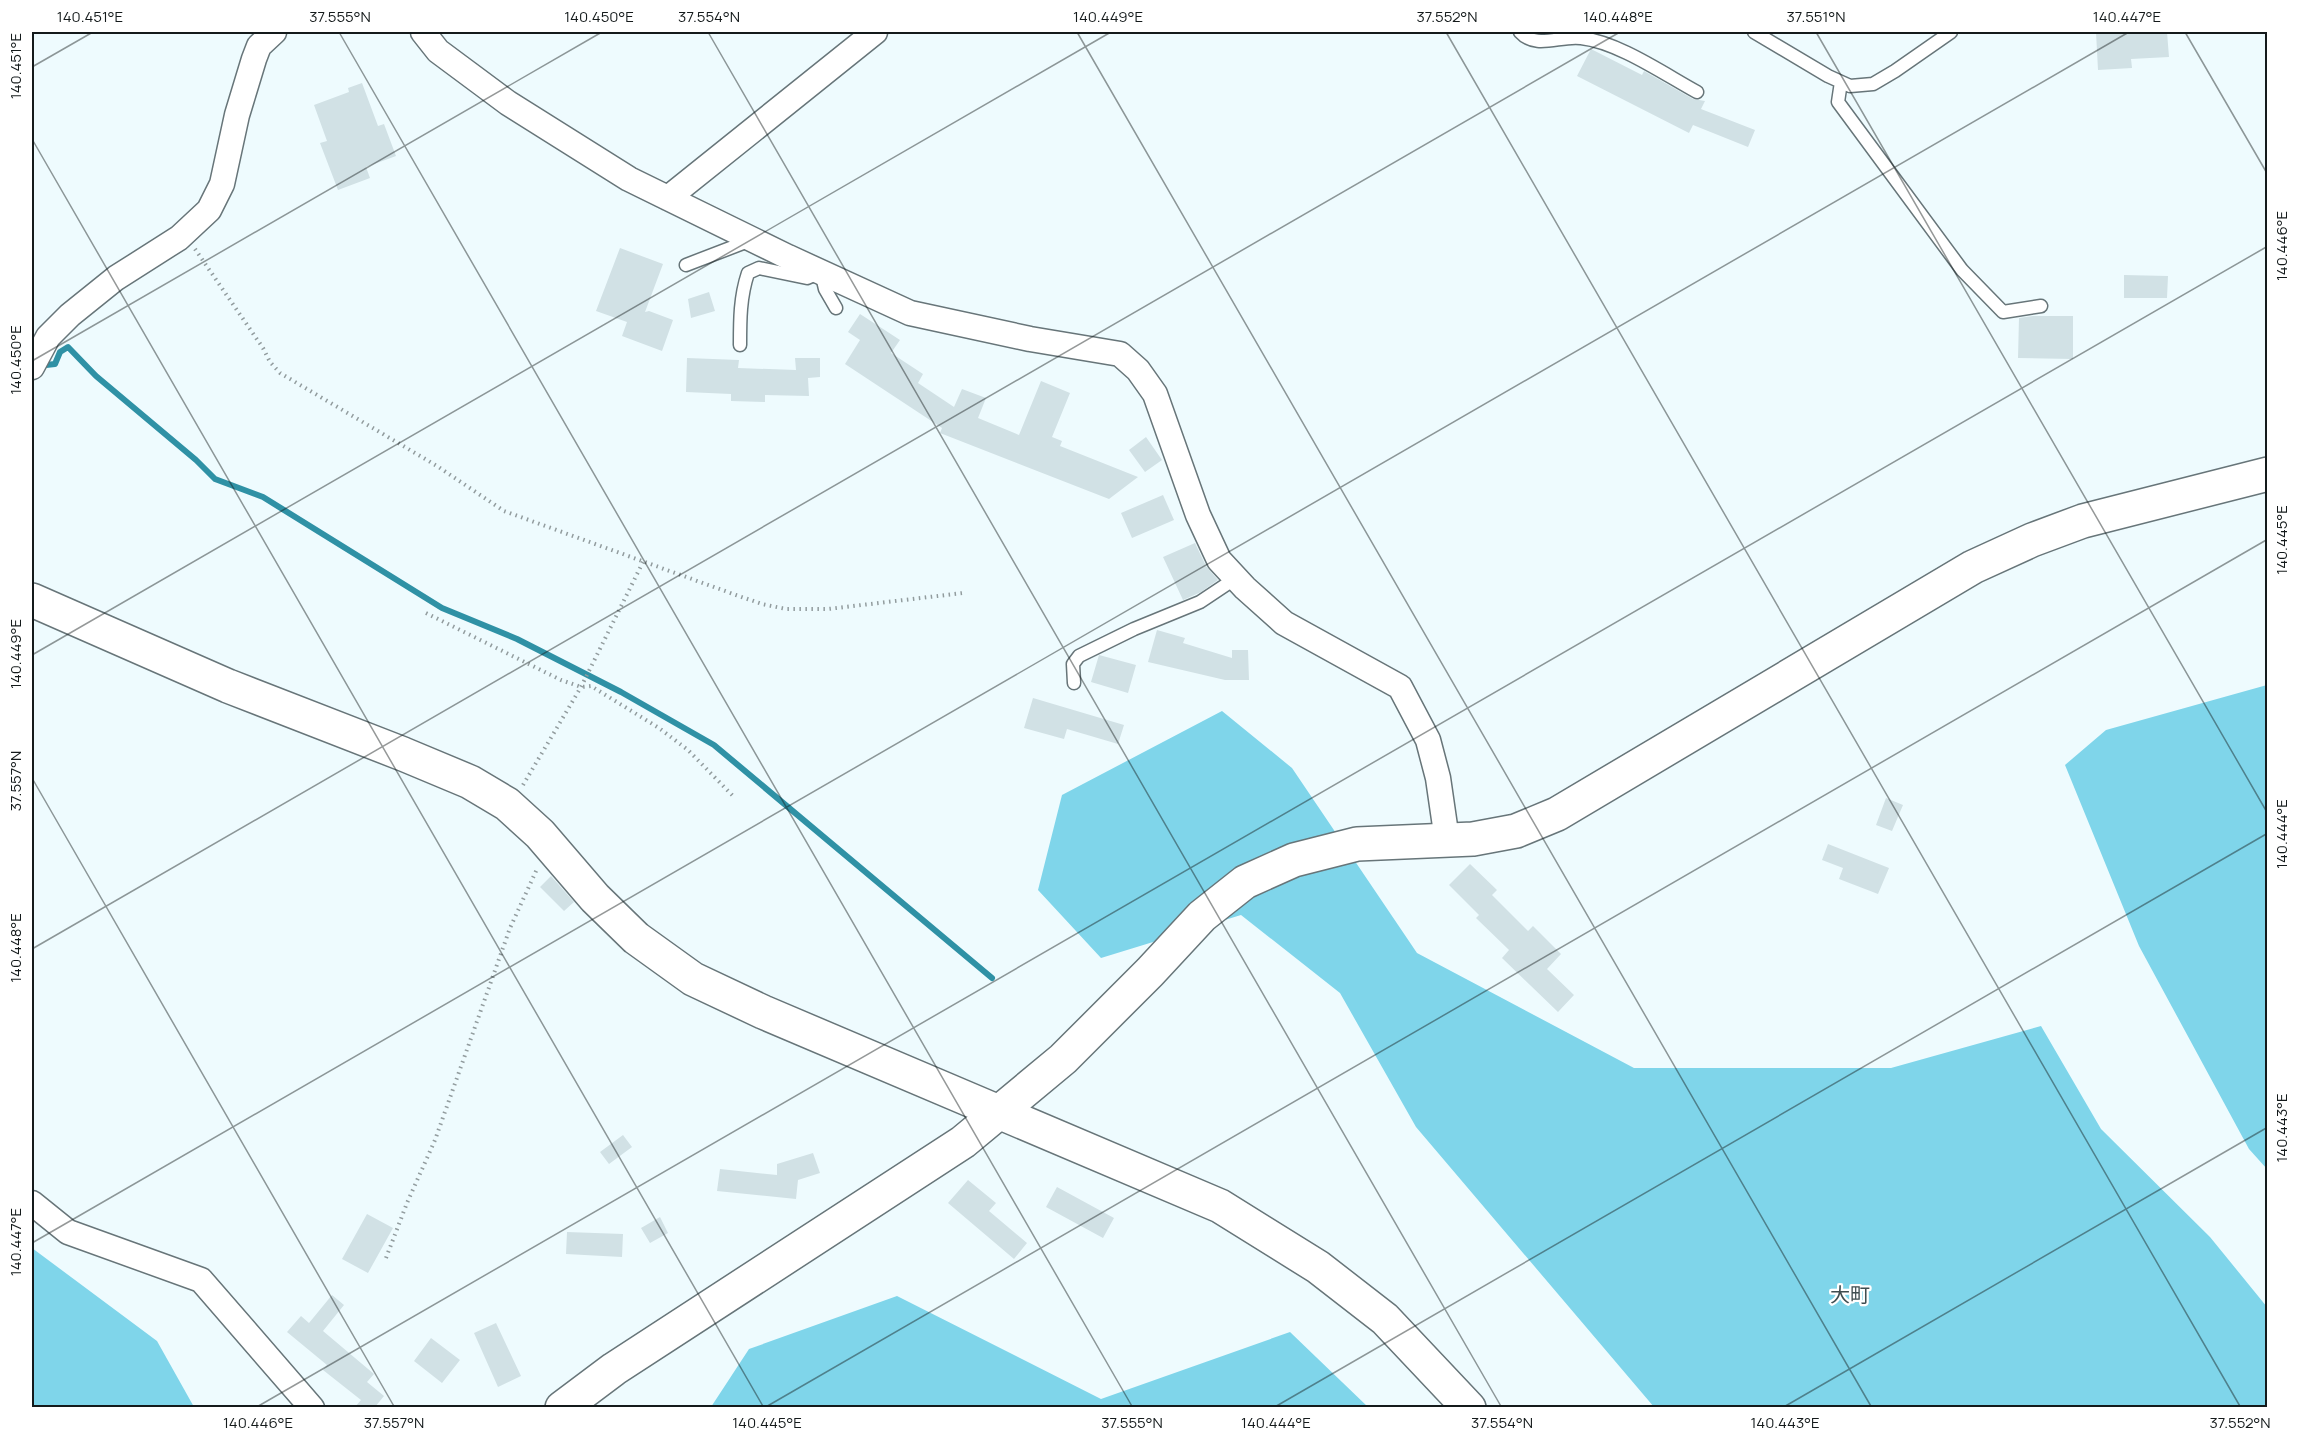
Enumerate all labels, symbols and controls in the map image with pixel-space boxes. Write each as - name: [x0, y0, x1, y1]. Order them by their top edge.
- text: 140.451°E: [57, 6, 123, 27]
- text: 37.555°N: [309, 6, 371, 27]
- text: 140.450°E: [564, 6, 634, 27]
- text: 37.554°N: [678, 6, 740, 27]
- text: 140.449°E: [1073, 6, 1143, 27]
- text: 37.552°N: [1416, 6, 1478, 27]
- text: 140.448°E: [1583, 6, 1653, 27]
- text: 37.551°N: [1787, 6, 1845, 27]
- text: 140.447°E: [2093, 6, 2161, 27]
- text: 140.451°E: [5, 33, 26, 99]
- text: 140.446°E: [2271, 211, 2292, 281]
- text: 140.450°E: [5, 325, 26, 395]
- text: 140.445°E: [2271, 505, 2292, 575]
- text: 140.449°E: [5, 619, 26, 689]
- text: 37.557°N: [5, 751, 26, 811]
- text: 140.444°E: [2271, 799, 2292, 869]
- text: 140.448°E: [5, 913, 26, 983]
- text: 140.443°E: [2271, 1093, 2292, 1163]
- text: 140.447°E: [5, 1208, 26, 1276]
- district label: 大町: [1830, 1281, 1870, 1308]
- text: 140.446°E: [223, 1412, 293, 1433]
- text: 37.557°N: [364, 1412, 424, 1433]
- text: 140.445°E: [732, 1412, 802, 1433]
- text: 37.555°N: [1101, 1412, 1163, 1433]
- text: 140.444°E: [1241, 1412, 1311, 1433]
- text: 37.554°N: [1471, 1412, 1533, 1433]
- text: 140.443°E: [1750, 1412, 1820, 1433]
- text: 37.552°N: [2209, 1412, 2271, 1433]

